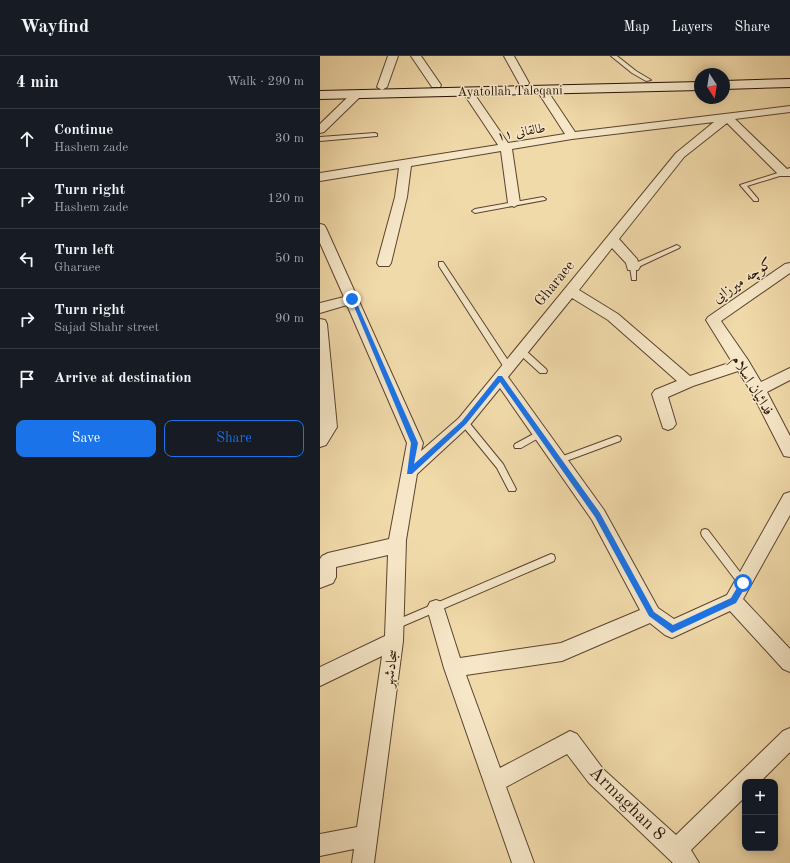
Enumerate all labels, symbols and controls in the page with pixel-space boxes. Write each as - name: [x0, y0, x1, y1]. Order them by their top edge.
- text: Wayfind: [20, 18, 89, 37]
- text: Map: [624, 20, 650, 34]
- text: Layers: [672, 20, 713, 34]
- text: Share: [735, 20, 770, 34]
- north arrow: [694, 68, 730, 104]
- text: 4 min: [16, 74, 59, 91]
- text: Walk · 290 m: [227, 75, 304, 88]
- street label: Ayatollah Taleqani: [457, 84, 563, 99]
- street label: طالقانی ۱۱: [496, 122, 547, 144]
- text: Continue: [54, 123, 113, 138]
- icon: ahead: [16, 128, 38, 150]
- text: 30 m: [275, 132, 304, 145]
- text: Hashem zade: [54, 141, 128, 154]
- text: Turn right: [54, 183, 125, 198]
- icon: right: [16, 188, 38, 210]
- text: 120 m: [267, 192, 304, 205]
- text: Hashem zade: [54, 201, 128, 214]
- text: Turn left: [54, 243, 114, 258]
- icon: left: [16, 248, 38, 270]
- text: 50 m: [275, 252, 304, 265]
- street label: کوچه میرزایی: [710, 255, 776, 308]
- street label: Gharaee: [532, 258, 578, 310]
- text: Gharaee: [54, 261, 101, 274]
- route end: [343, 290, 361, 308]
- text: Turn right: [54, 303, 125, 318]
- icon: right: [16, 308, 38, 330]
- text: 90 m: [275, 312, 304, 325]
- text: Sajad Shahr street: [54, 321, 159, 334]
- street label: فدائیان اسلام: [725, 353, 775, 420]
- icon: arrive: [16, 368, 38, 390]
- text: Arrive at destination: [54, 371, 192, 386]
- button: Save: [16, 420, 156, 457]
- button: Share: [164, 420, 304, 457]
- route start: [734, 574, 752, 592]
- street label: سجادشهر: [381, 648, 403, 690]
- street label: Armaghan 8: [586, 763, 669, 844]
- map controls: [742, 779, 778, 851]
- button: +: [742, 779, 778, 815]
- button: −: [742, 815, 778, 851]

